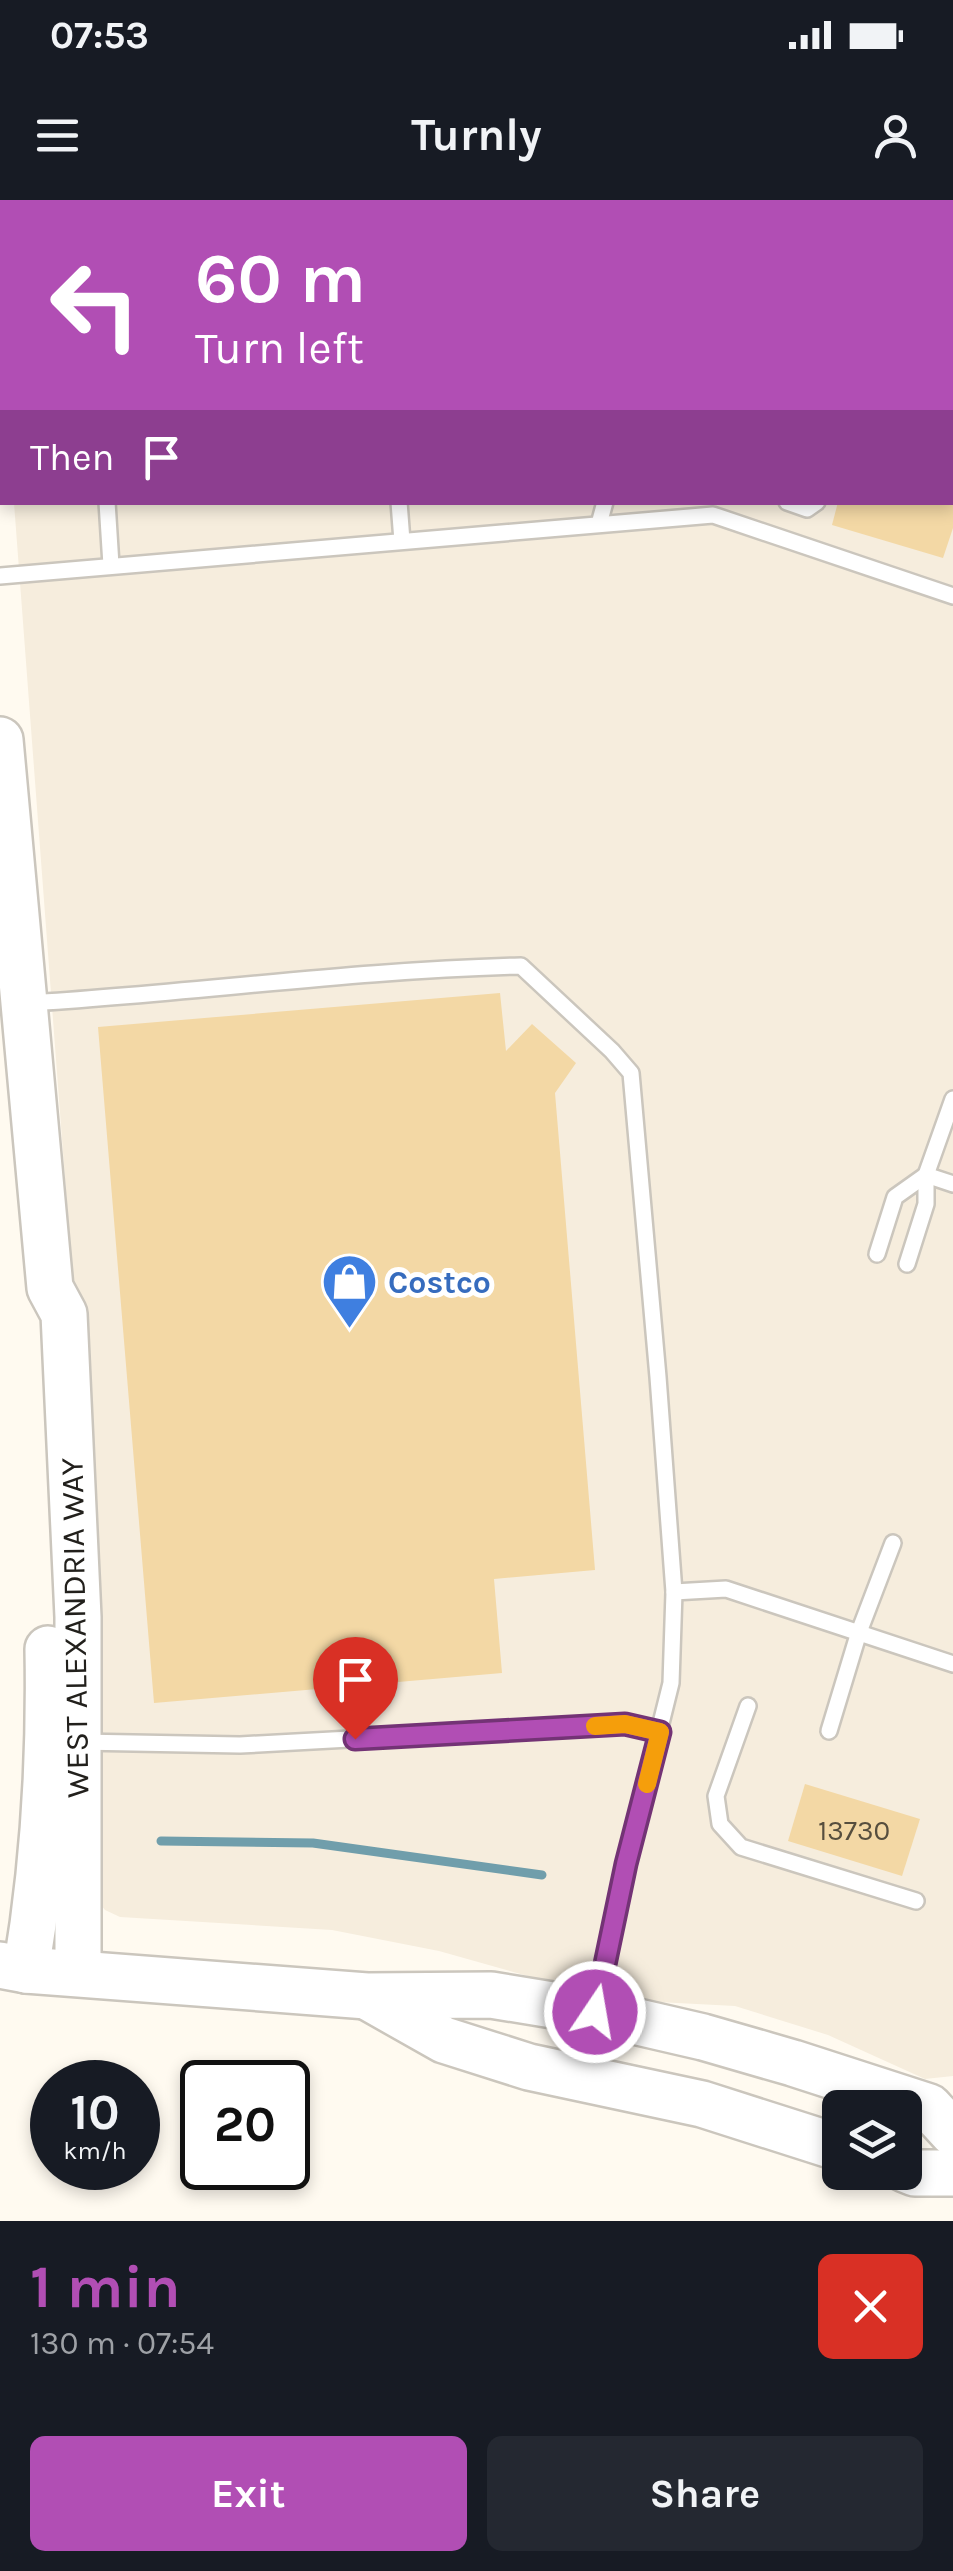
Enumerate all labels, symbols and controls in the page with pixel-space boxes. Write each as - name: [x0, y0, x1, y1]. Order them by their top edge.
- text: 07:53: [50, 13, 149, 58]
- icon: menu: [30, 108, 85, 163]
- icon: person: [868, 108, 923, 163]
- text: Turnly: [411, 109, 542, 161]
- text: 60 m: [195, 238, 366, 320]
- icon: left: [30, 240, 160, 370]
- text: Turn left: [195, 322, 364, 374]
- icon: arrive: [134, 430, 189, 485]
- text: Then: [30, 435, 114, 480]
- shop icon: Costco: [319, 1252, 379, 1331]
- place label: Costco: [388, 1264, 491, 1301]
- street label: WEST ALEXANDRIA WAY: [54, 1457, 96, 1798]
- pin: [313, 1637, 398, 1740]
- icon: arrive: [328, 1652, 383, 1707]
- house number: 13730: [818, 1814, 890, 1847]
- position arrow: [543, 1960, 647, 2064]
- speed limit sign: 20: [180, 2060, 310, 2190]
- text: 10: [70, 2083, 120, 2142]
- map controls: [822, 2090, 922, 2190]
- button: layers: [822, 2090, 922, 2190]
- text: km/h: [63, 2136, 127, 2165]
- text: 1 min: [30, 2252, 181, 2322]
- button: close: [818, 2254, 923, 2359]
- text: 130 m · 07:54: [30, 2325, 214, 2362]
- button: Exit: [30, 2436, 467, 2551]
- button: Share: [487, 2436, 923, 2551]

